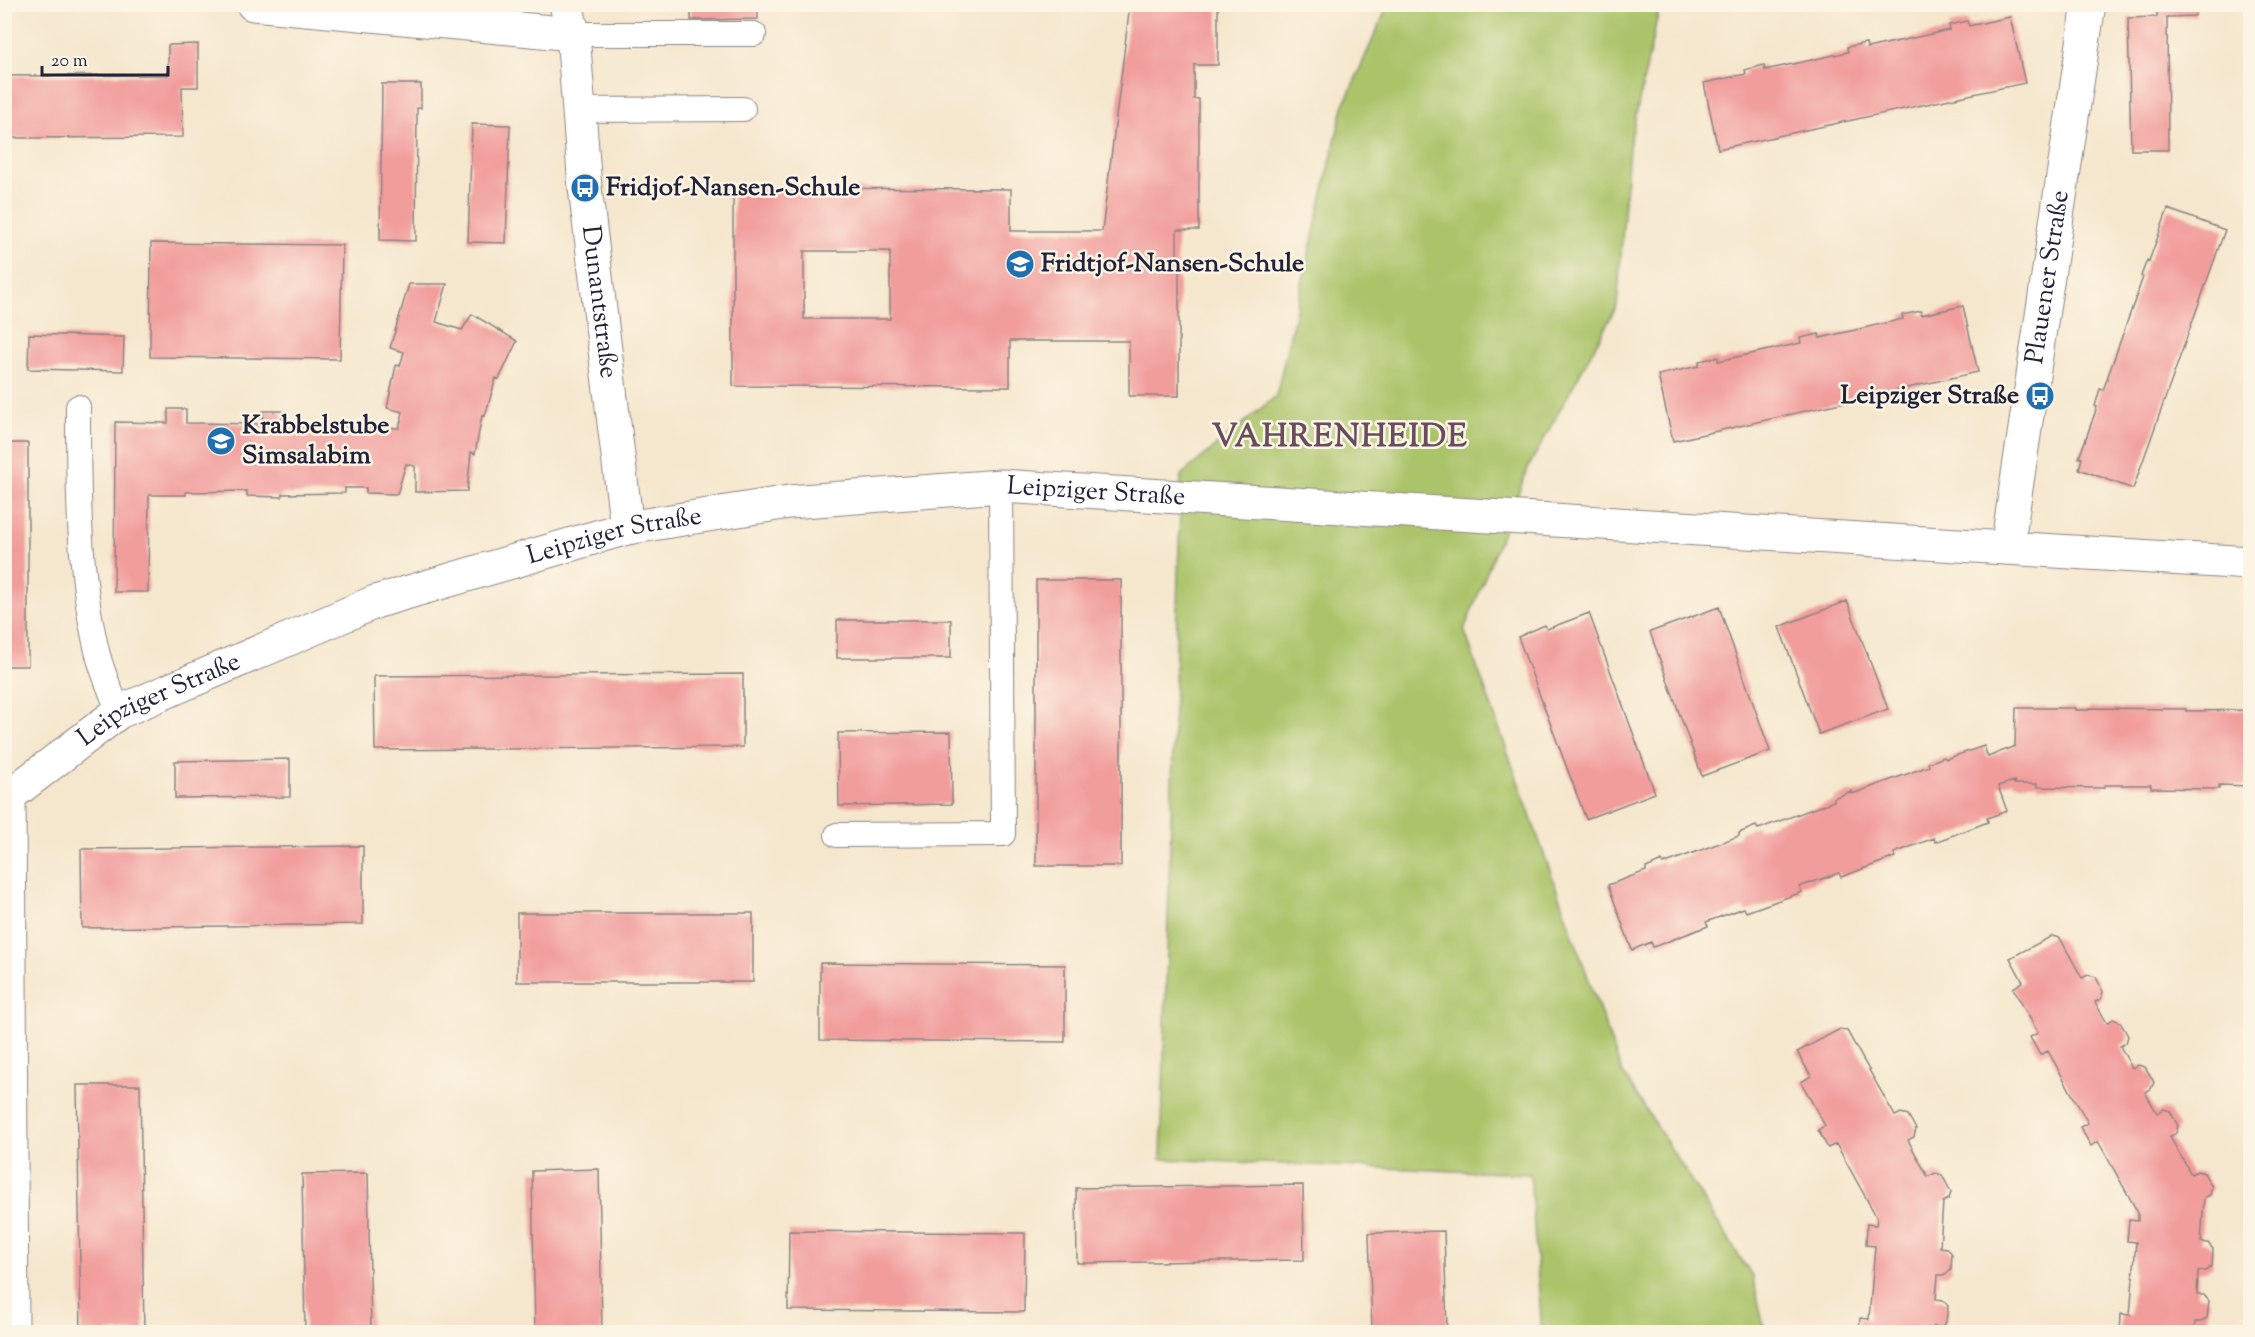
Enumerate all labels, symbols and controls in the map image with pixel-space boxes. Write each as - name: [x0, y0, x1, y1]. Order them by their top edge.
- scale bar: [42, 39, 168, 77]
- text: 20 m: [51, 49, 88, 75]
- place label: Fridjof-Nansen-Schule: [606, 170, 860, 207]
- bus stop icon: Fridjof-Nansen-Schule: [569, 172, 601, 204]
- street label: Plauener Straße: [2016, 188, 2079, 366]
- street label: Dunantstraße: [571, 223, 627, 380]
- place label: Fridtjof-Nansen-Schule: [1041, 246, 1304, 283]
- school or university icon: Fridtjof-Nansen-Schule: [1004, 248, 1036, 280]
- place label: Leipziger Straße: [1841, 378, 2019, 415]
- bus stop icon: Leipziger Straße: [2024, 380, 2056, 412]
- place label: Krabbelstube Simsalabim: [242, 408, 389, 475]
- district label: VAHRENHEIDE: [1212, 415, 1468, 461]
- school or university icon: Krabbelstube Simsalabim: [205, 425, 237, 457]
- street label: Leipziger Straße: [1006, 468, 1186, 516]
- street label: Leipziger Straße: [523, 498, 704, 575]
- street label: Leipziger Straße: [70, 643, 246, 756]

